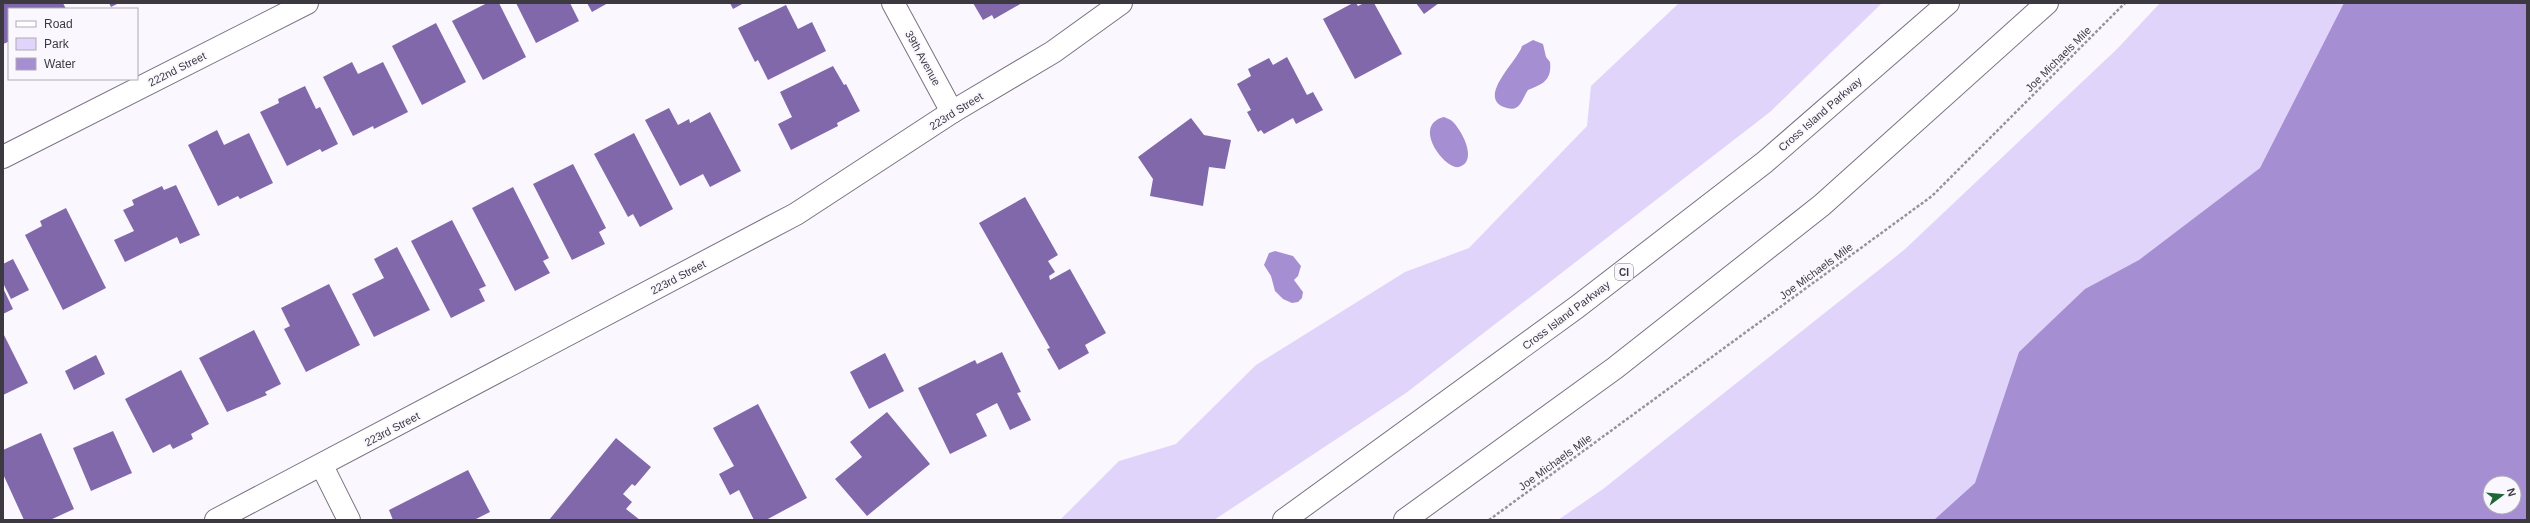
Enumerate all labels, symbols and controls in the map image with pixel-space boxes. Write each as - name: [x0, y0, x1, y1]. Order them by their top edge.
- legend: [8, 8, 138, 80]
- text: Road: [44, 17, 73, 31]
- street label: Joe Michaels Mile: [2023, 24, 2093, 94]
- street label: 39th Avenue: [903, 28, 943, 88]
- text: Park: [44, 37, 70, 51]
- street label: 222nd Street: [146, 49, 208, 89]
- text: Water: [44, 57, 76, 71]
- street label: Cross Island Parkway: [1776, 74, 1864, 153]
- street label: 223rd Street: [927, 90, 985, 132]
- street label: Joe Michaels Mile: [1777, 240, 1855, 302]
- street label: 223rd Street: [648, 257, 708, 297]
- road number: CI: [1615, 264, 1633, 280]
- street label: Cross Island Parkway: [1520, 278, 1612, 352]
- street label: 223rd Street: [362, 409, 422, 449]
- street label: Joe Michaels Mile: [1516, 431, 1594, 493]
- north arrow: [2482, 475, 2522, 515]
- text: N: [2505, 487, 2518, 498]

